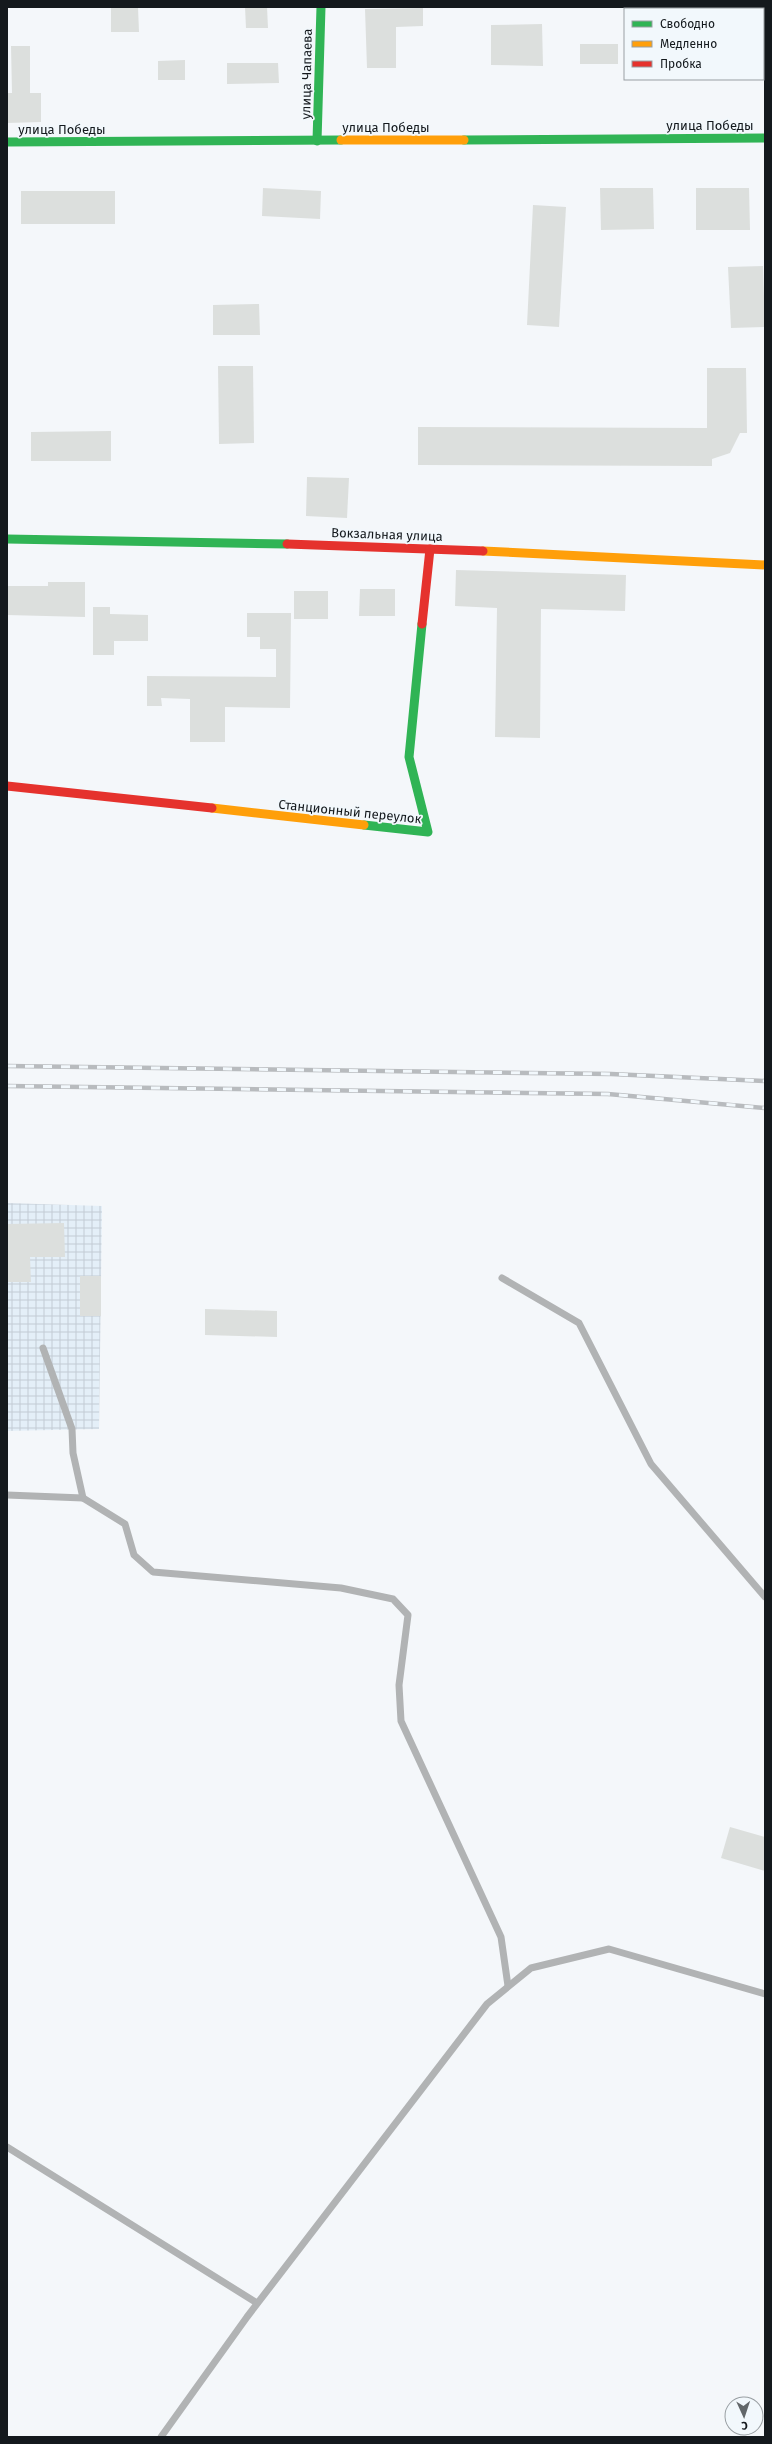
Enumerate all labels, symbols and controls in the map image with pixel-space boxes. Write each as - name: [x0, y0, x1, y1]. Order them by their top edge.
- legend: [624, 8, 764, 80]
- text: Свободно: [660, 17, 715, 31]
- street label: улица Чапаева: [298, 28, 315, 120]
- text: Медленно: [660, 37, 717, 51]
- text: Пробка: [660, 57, 702, 71]
- street label: улица Победы: [666, 118, 754, 133]
- street label: улица Победы: [342, 120, 430, 135]
- street label: улица Победы: [18, 122, 106, 137]
- street label: Вокзальная улица: [331, 525, 443, 544]
- street label: Станционный переулок: [278, 797, 422, 826]
- north arrow: [724, 2396, 764, 2436]
- text: С: [740, 2419, 748, 2432]

